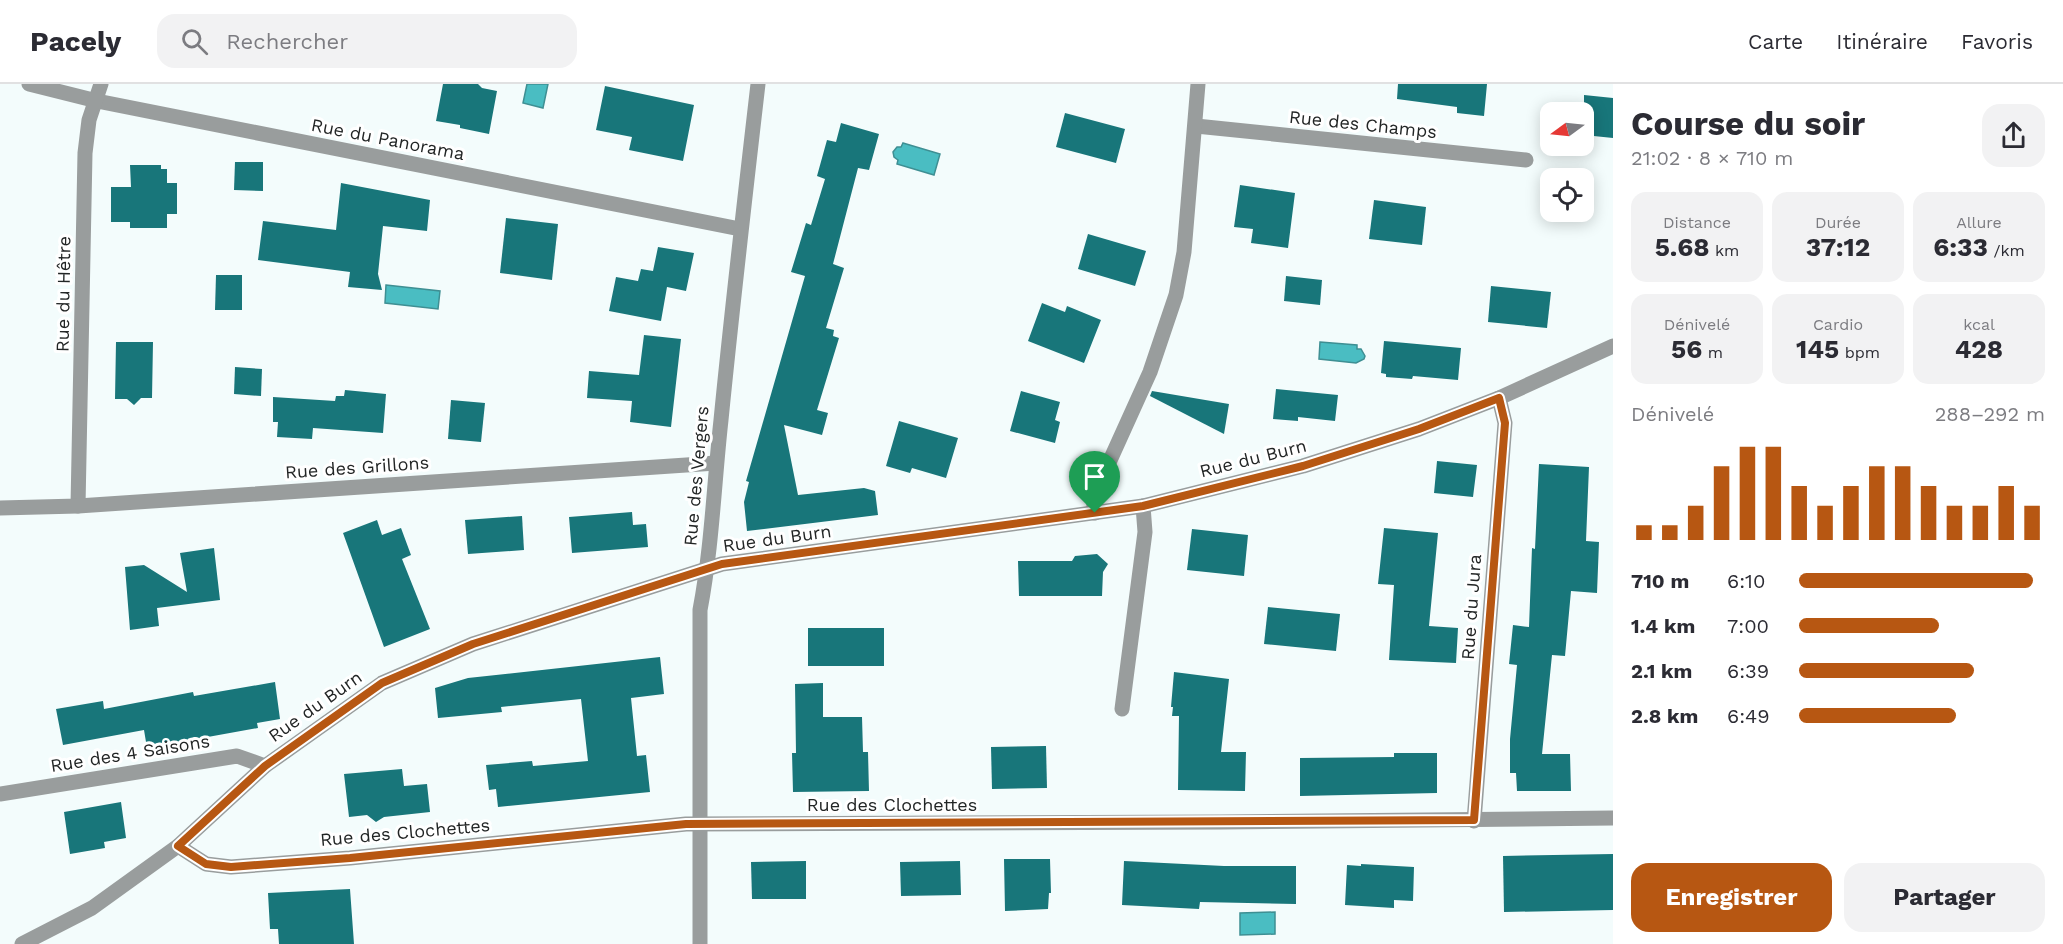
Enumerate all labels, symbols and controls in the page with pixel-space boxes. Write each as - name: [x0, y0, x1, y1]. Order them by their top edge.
- search box: [157, 14, 577, 68]
- text: Pacely: [30, 25, 121, 58]
- icon: search: [178, 25, 211, 58]
- text: Rechercher: [226, 29, 348, 54]
- text: Carte: [1748, 29, 1803, 54]
- text: Itinéraire: [1836, 29, 1928, 54]
- text: Favoris: [1961, 29, 2033, 54]
- north arrow: [1540, 102, 1594, 156]
- map controls: [1540, 102, 1594, 222]
- text: Course du soir: [1631, 104, 1865, 143]
- button: share: [1982, 104, 2045, 167]
- street label: Rue des Champs: [1288, 106, 1438, 142]
- street label: Rue du Panorama: [310, 114, 466, 164]
- text: 21:02 · 8 × 710 m: [1631, 146, 1793, 170]
- button: locate: [1540, 168, 1594, 222]
- text: Distance: [1663, 213, 1731, 232]
- text: Durée: [1815, 213, 1861, 232]
- text: Allure: [1956, 213, 2002, 232]
- text: 5.68: [1655, 232, 1710, 262]
- text: 37:12: [1806, 232, 1870, 262]
- text: 6:33: [1933, 232, 1988, 262]
- street label: Rue du Hêtre: [51, 236, 75, 352]
- text: km: [1710, 241, 1739, 260]
- text: /km: [1988, 241, 2025, 260]
- text: Dénivelé: [1664, 315, 1730, 334]
- text: Cardio: [1813, 315, 1863, 334]
- text: kcal: [1963, 315, 1995, 334]
- text: 56: [1671, 334, 1702, 364]
- text: 145: [1796, 334, 1839, 364]
- text: 428: [1955, 334, 2003, 364]
- text: m: [1702, 343, 1723, 362]
- text: bpm: [1839, 343, 1880, 362]
- text: Dénivelé: [1631, 402, 1714, 426]
- text: 288–292 m: [1935, 402, 2045, 426]
- street label: Rue des Vergers: [679, 405, 713, 547]
- street label: Rue du Burn: [1197, 435, 1309, 481]
- street label: Rue des Grillons: [284, 451, 430, 483]
- pin: [1069, 451, 1120, 513]
- icon: arrive: [1078, 460, 1111, 493]
- street label: Rue du Burn: [721, 520, 833, 556]
- street label: Rue du Jura: [1457, 553, 1485, 661]
- text: 710 m: [1631, 569, 1689, 593]
- text: 6:10: [1727, 569, 1765, 593]
- text: 1.4 km: [1631, 614, 1695, 638]
- text: 7:00: [1727, 614, 1769, 638]
- text: 2.1 km: [1631, 659, 1692, 683]
- text: 6:39: [1727, 659, 1769, 683]
- street label: Rue du Burn: [264, 666, 366, 746]
- text: 2.8 km: [1631, 704, 1698, 728]
- text: 6:49: [1727, 704, 1770, 728]
- street label: Rue des 4 Saisons: [49, 730, 211, 776]
- street label: Rue des Clochettes: [807, 794, 977, 815]
- street label: Rue des Clochettes: [319, 814, 491, 850]
- button: Enregistrer: [1631, 863, 1832, 932]
- button: Partager: [1844, 863, 2045, 932]

